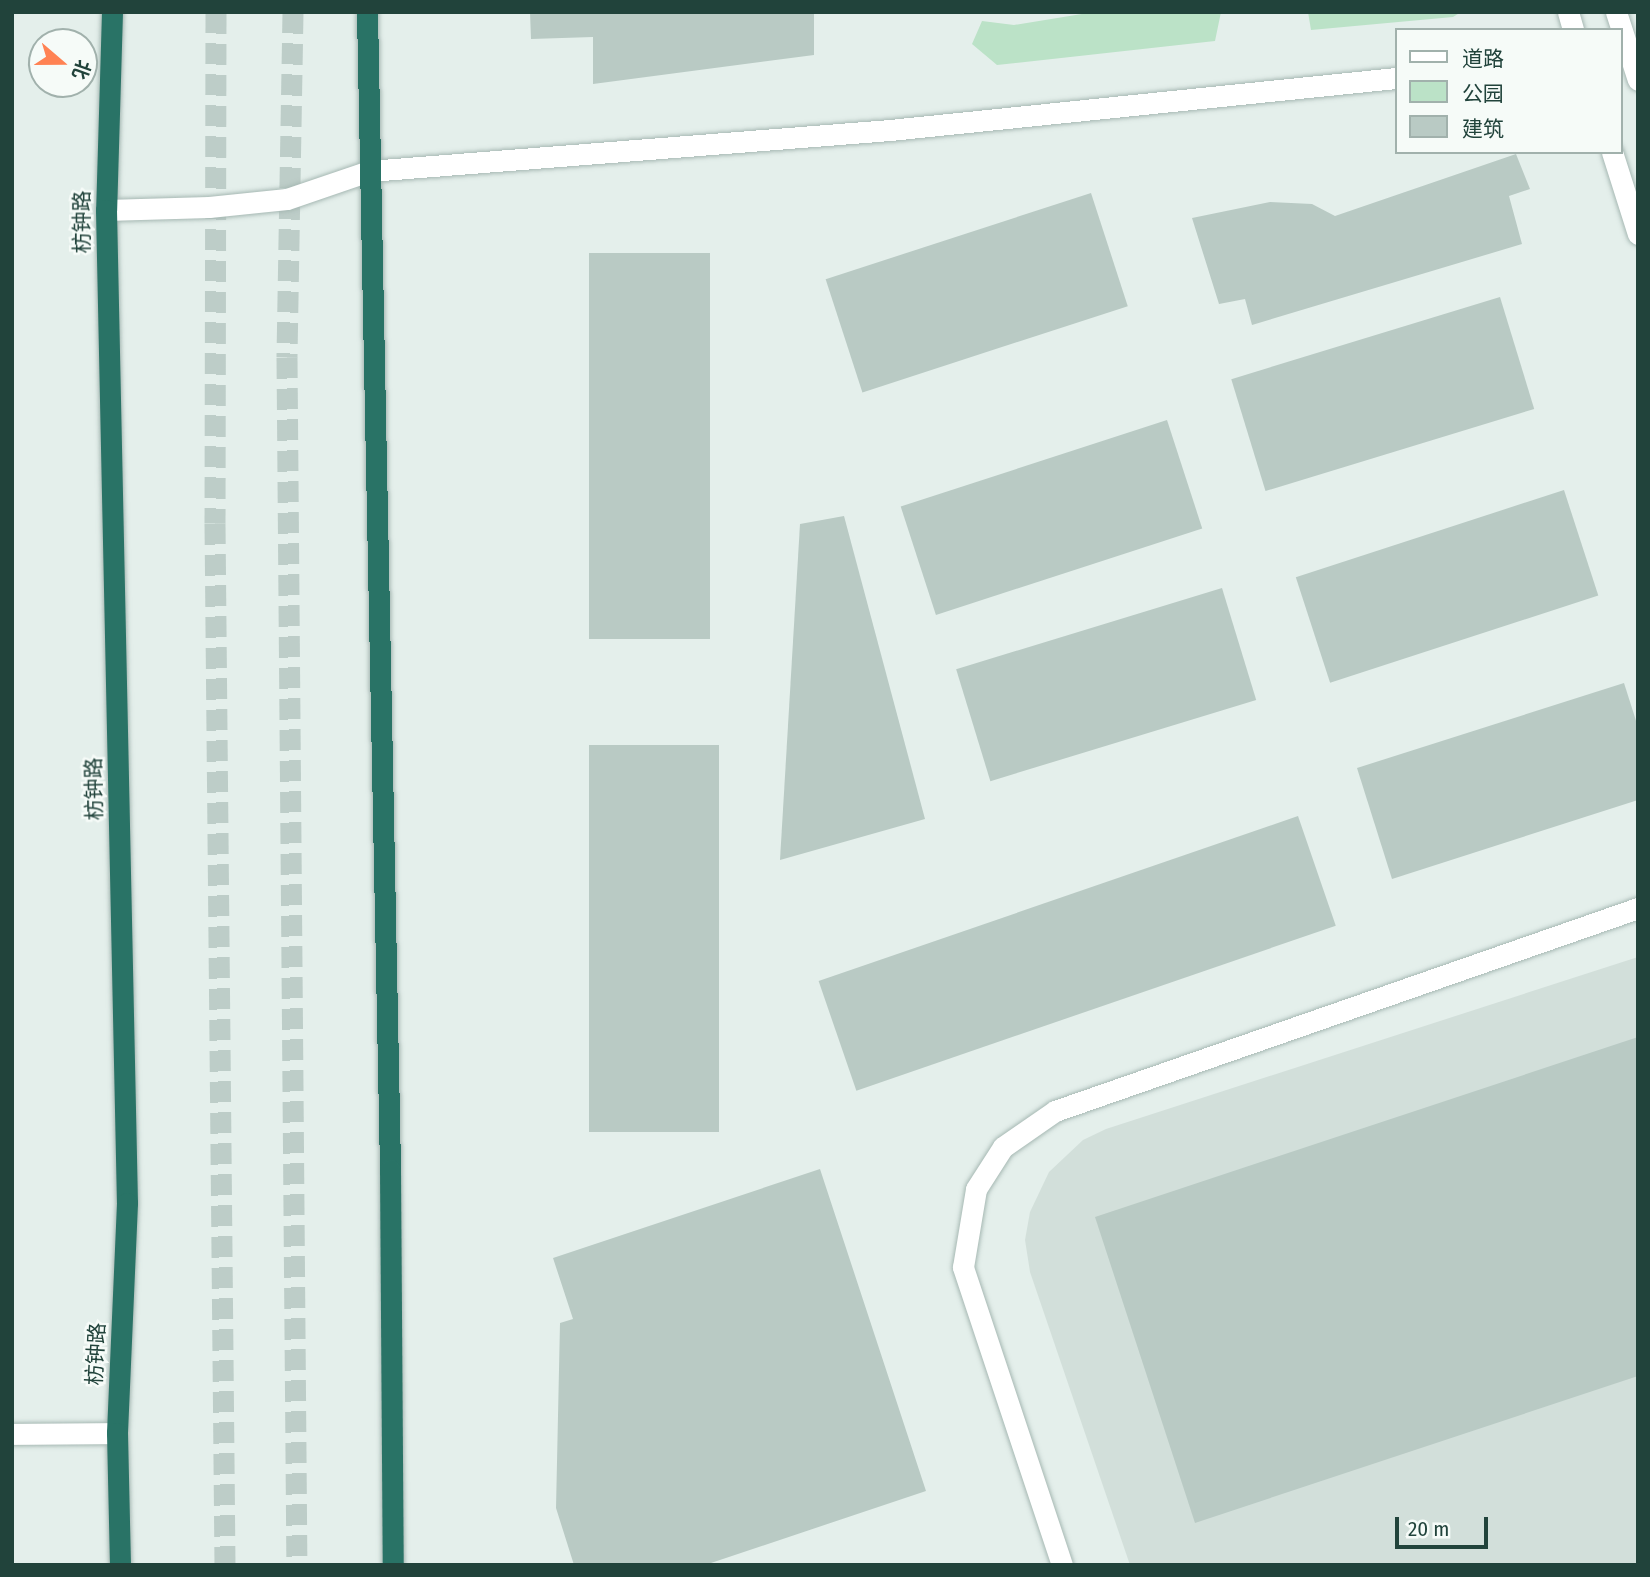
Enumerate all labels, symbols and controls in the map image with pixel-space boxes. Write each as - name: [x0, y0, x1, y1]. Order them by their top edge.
- north arrow: [28, 28, 98, 98]
- legend: [1394, 28, 1622, 154]
- text: 道路: [1462, 46, 1504, 72]
- text: 北: [67, 57, 95, 83]
- text: 公园: [1462, 81, 1504, 107]
- text: 建筑: [1462, 116, 1504, 142]
- street label: 枋钟路: [69, 191, 95, 253]
- street label: 枋钟路: [81, 757, 107, 821]
- street label: 枋钟路: [82, 1322, 110, 1386]
- scale bar: [1398, 1504, 1491, 1548]
- text: 20 m: [1408, 1516, 1449, 1542]

